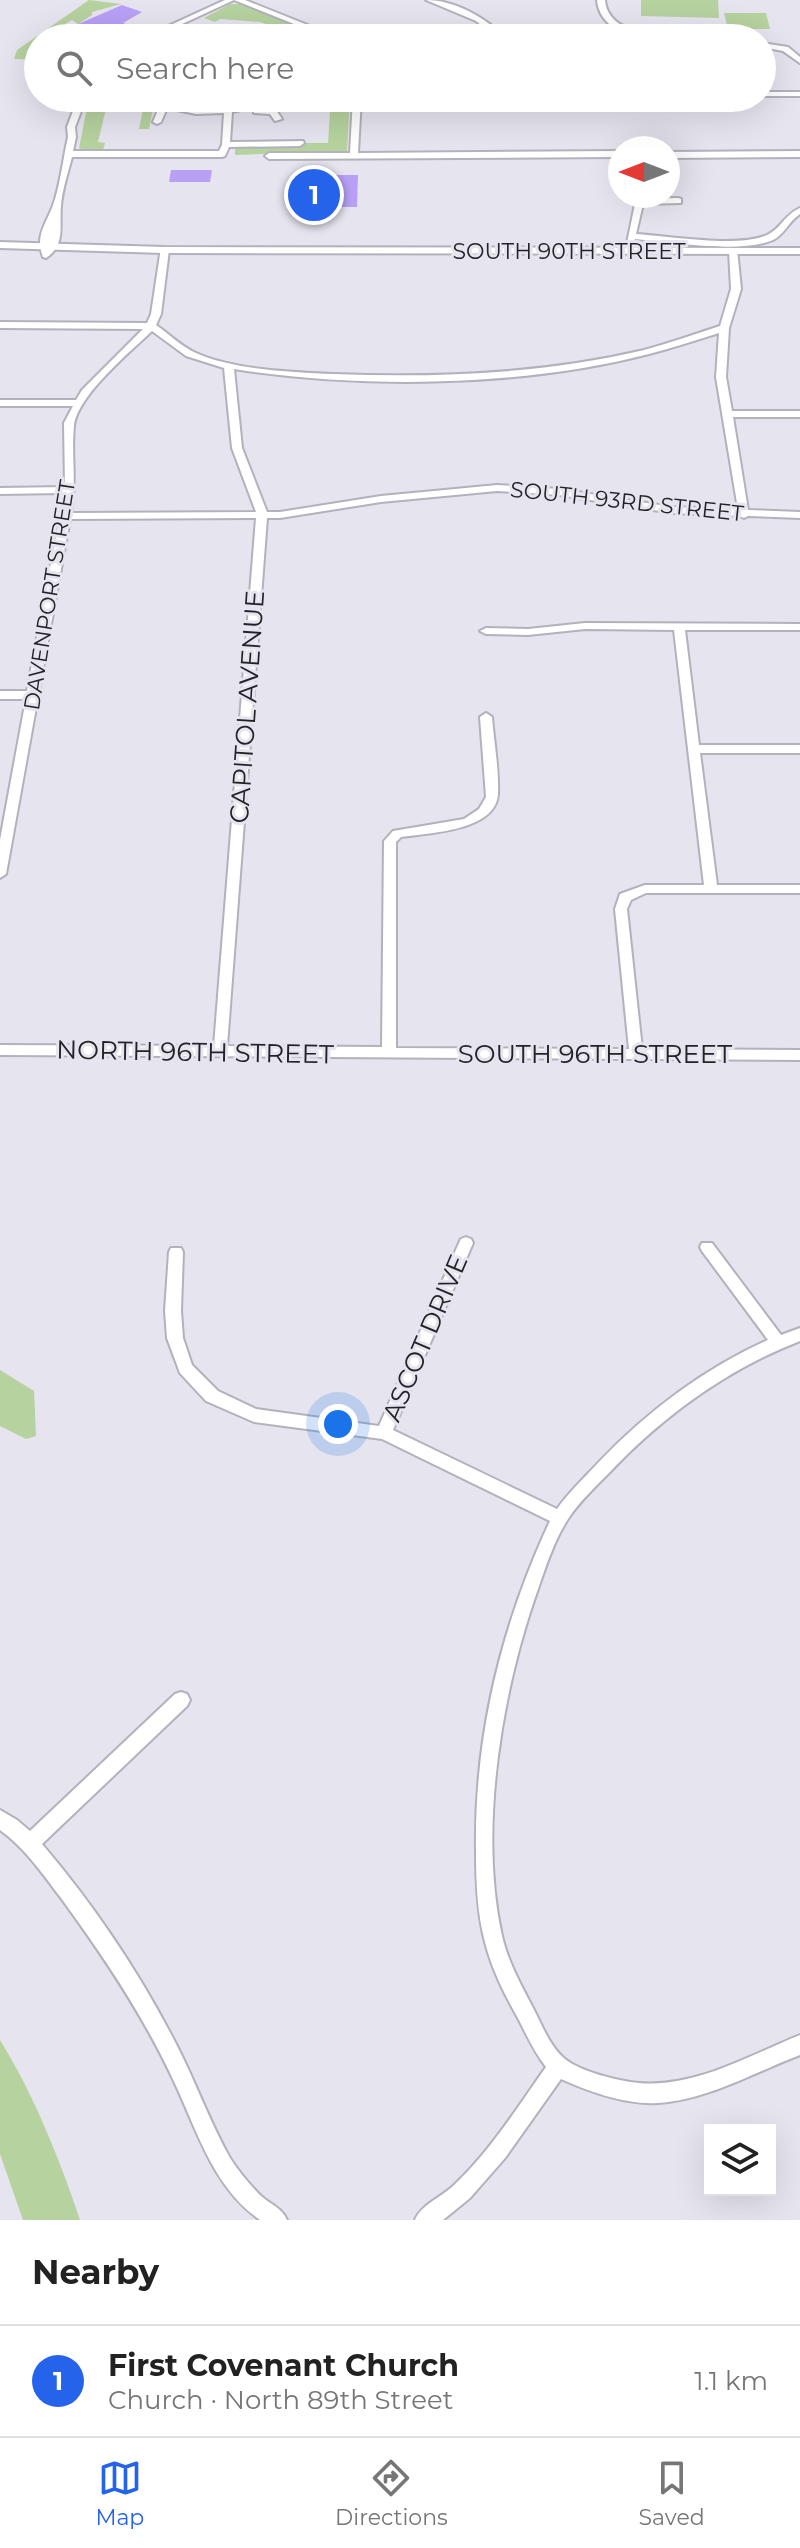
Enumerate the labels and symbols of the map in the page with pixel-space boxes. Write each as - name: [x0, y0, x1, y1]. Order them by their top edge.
- north arrow: [608, 136, 680, 208]
- pin: 1: [288, 165, 340, 225]
- street label: SOUTH 90TH STREET: [452, 238, 686, 265]
- street label: SOUTH 93RD STREET: [509, 476, 745, 527]
- street label: DAVENPORT STREET: [18, 478, 81, 712]
- street label: CAPITOL AVENUE: [223, 589, 271, 825]
- street label: NORTH 96TH STREET: [56, 1034, 334, 1070]
- street label: SOUTH 96TH STREET: [458, 1038, 732, 1070]
- street label: ASCOT DRIVE: [375, 1250, 475, 1426]
- your location: [318, 1404, 358, 1444]

